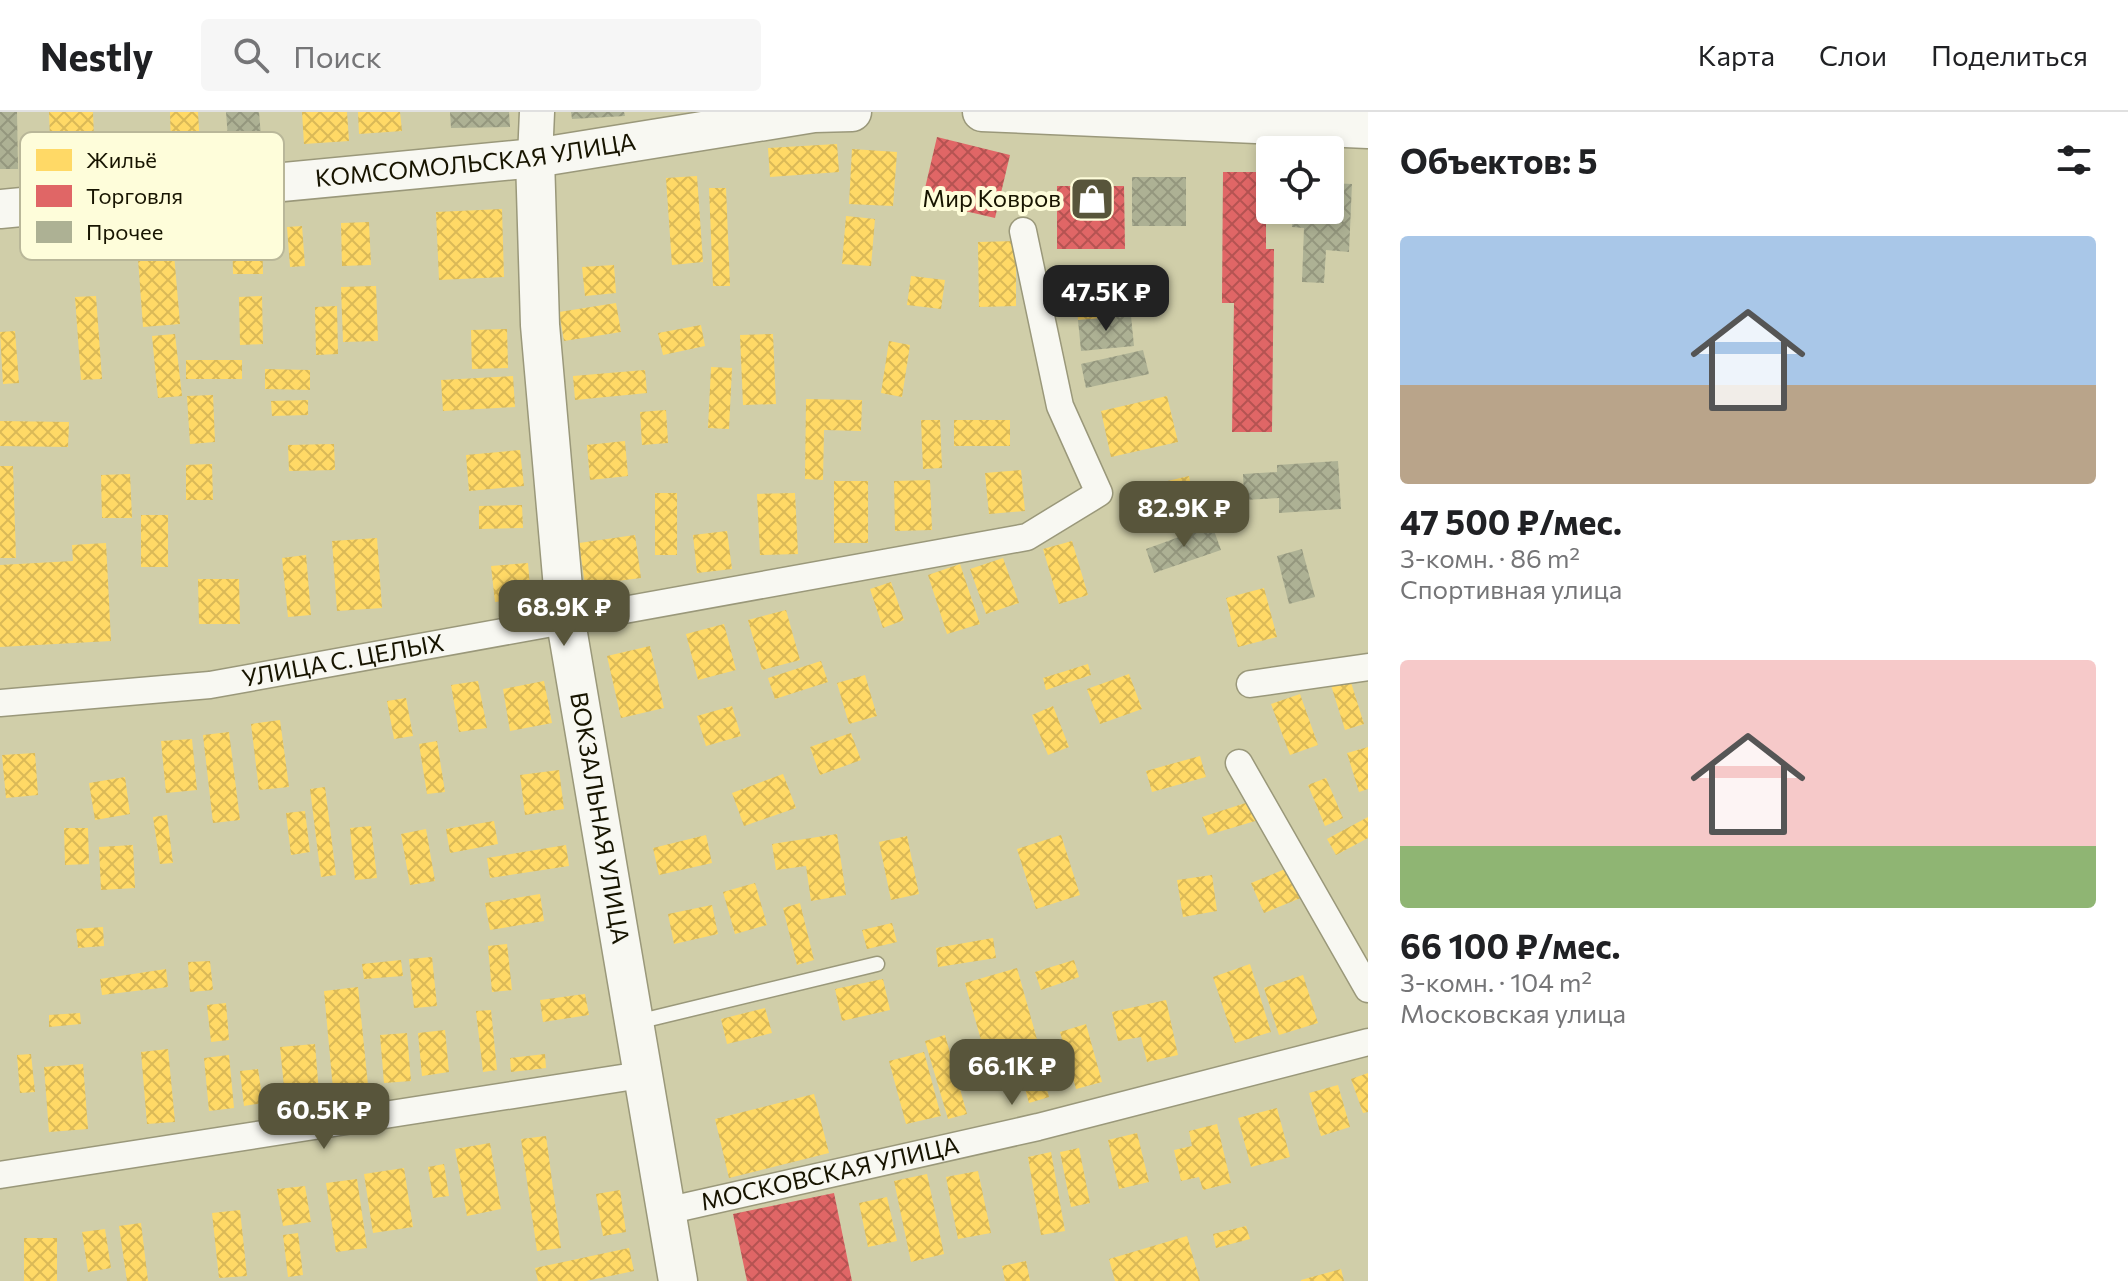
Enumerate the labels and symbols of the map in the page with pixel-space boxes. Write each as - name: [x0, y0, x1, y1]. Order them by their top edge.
- street label: КОМСОМОЛЬСКАЯ УЛИЦА: [314, 126, 638, 192]
- legend: [20, 132, 284, 260]
- text: Жильё: [86, 146, 157, 173]
- shop icon: Мир Ковров: [1068, 175, 1116, 223]
- text: Торговля: [86, 182, 183, 209]
- place label: Мир Ковров: [922, 183, 1061, 212]
- text: Прочее: [86, 218, 163, 245]
- pin: 47.5K ₽: [1032, 265, 1180, 333]
- pin: 82.9K ₽: [1110, 481, 1258, 549]
- pin: 68.9K ₽: [490, 580, 638, 648]
- street label: УЛИЦА С. ЦЕЛЫХ: [239, 627, 446, 692]
- street label: ВОКЗАЛЬНАЯ УЛИЦА: [565, 690, 636, 946]
- pin: 66.1K ₽: [938, 1039, 1086, 1107]
- pin: 60.5K ₽: [250, 1083, 398, 1151]
- street label: МОСКОВСКАЯ УЛИЦА: [698, 1129, 961, 1216]

